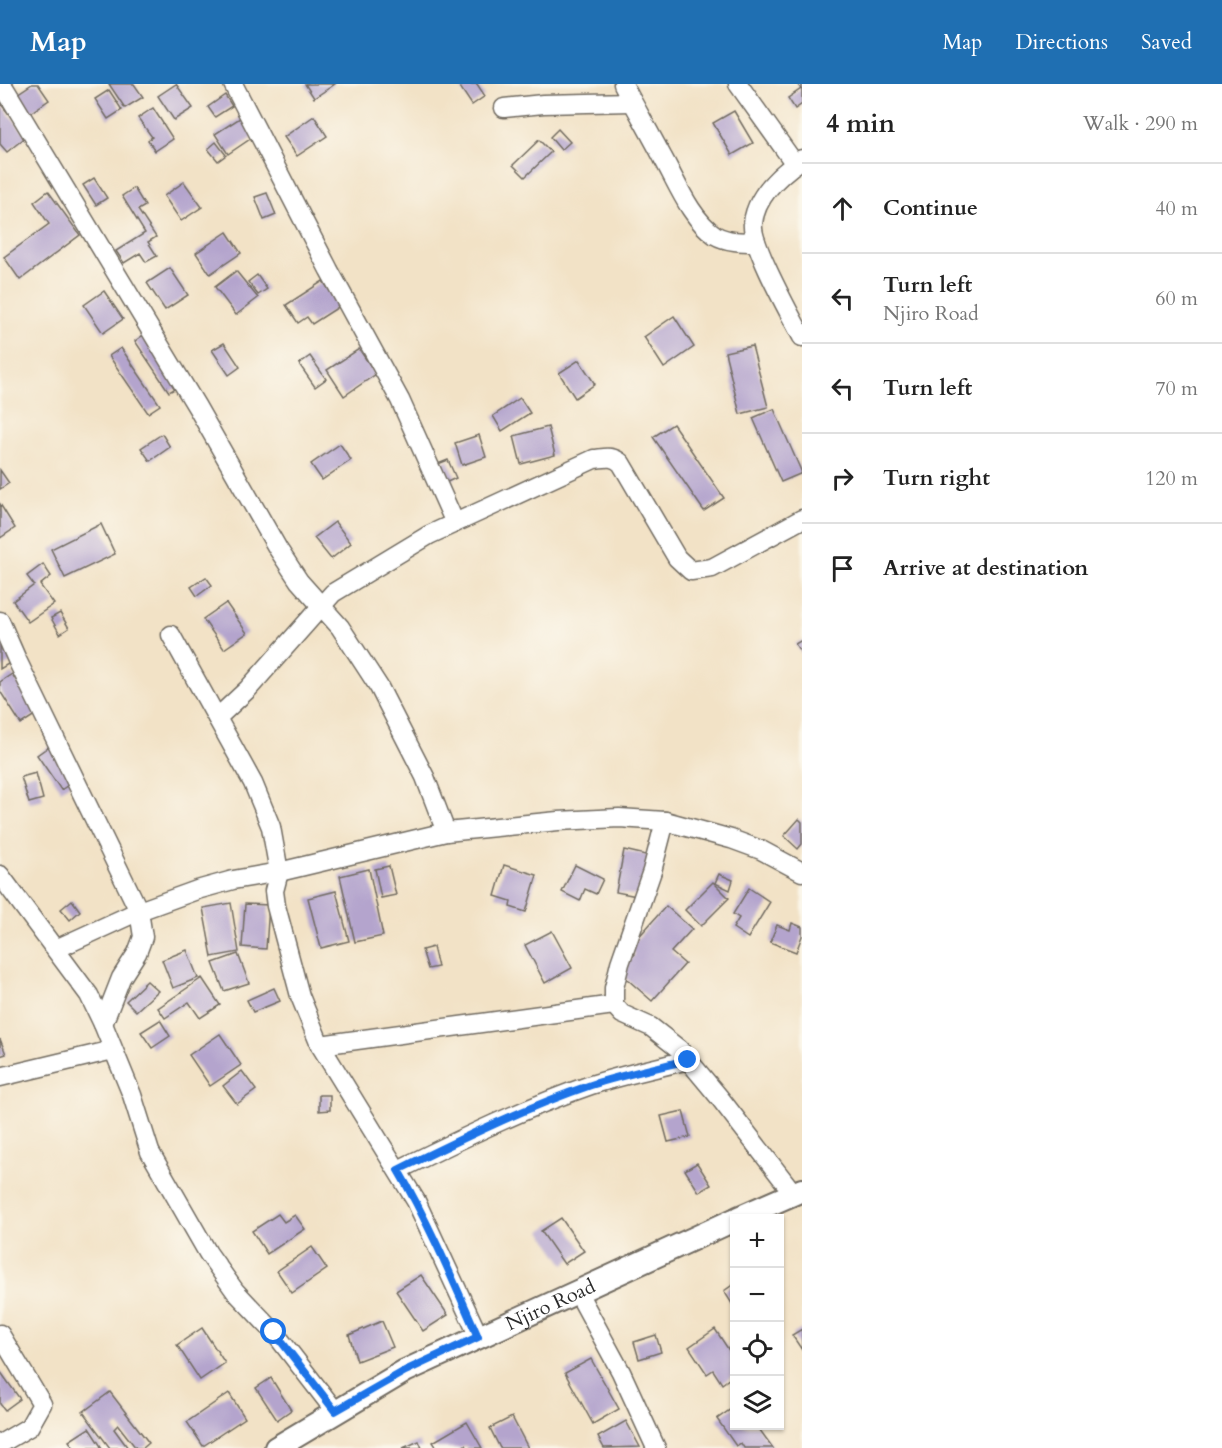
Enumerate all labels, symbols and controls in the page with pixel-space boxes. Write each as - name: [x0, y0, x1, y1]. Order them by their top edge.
- text: Map: [30, 23, 87, 61]
- text: Map: [942, 28, 982, 57]
- text: Directions: [1015, 28, 1108, 57]
- text: Saved: [1141, 28, 1192, 57]
- text: 4 min: [826, 106, 895, 141]
- text: Walk · 290 m: [1083, 110, 1198, 137]
- icon: ahead: [826, 192, 859, 225]
- text: Continue: [883, 193, 978, 223]
- text: 40 m: [1155, 195, 1198, 222]
- text: Turn left: [883, 270, 972, 300]
- icon: left: [826, 282, 859, 315]
- text: 60 m: [1155, 285, 1198, 312]
- text: Njiro Road: [883, 300, 979, 327]
- icon: left: [826, 372, 859, 405]
- text: Turn left: [883, 373, 972, 403]
- text: 70 m: [1155, 375, 1198, 402]
- icon: right: [826, 462, 859, 495]
- text: Turn right: [883, 463, 990, 493]
- text: 120 m: [1145, 465, 1198, 492]
- icon: arrive: [826, 552, 859, 585]
- text: Arrive at destination: [883, 553, 1088, 583]
- route end: [674, 1046, 700, 1072]
- map controls: [730, 1214, 784, 1430]
- button: +: [730, 1214, 784, 1268]
- button: −: [730, 1268, 784, 1322]
- street label: Njiro Road: [501, 1272, 600, 1337]
- route start: [260, 1318, 286, 1344]
- button: locate: [730, 1322, 784, 1376]
- button: layers: [730, 1376, 784, 1430]

